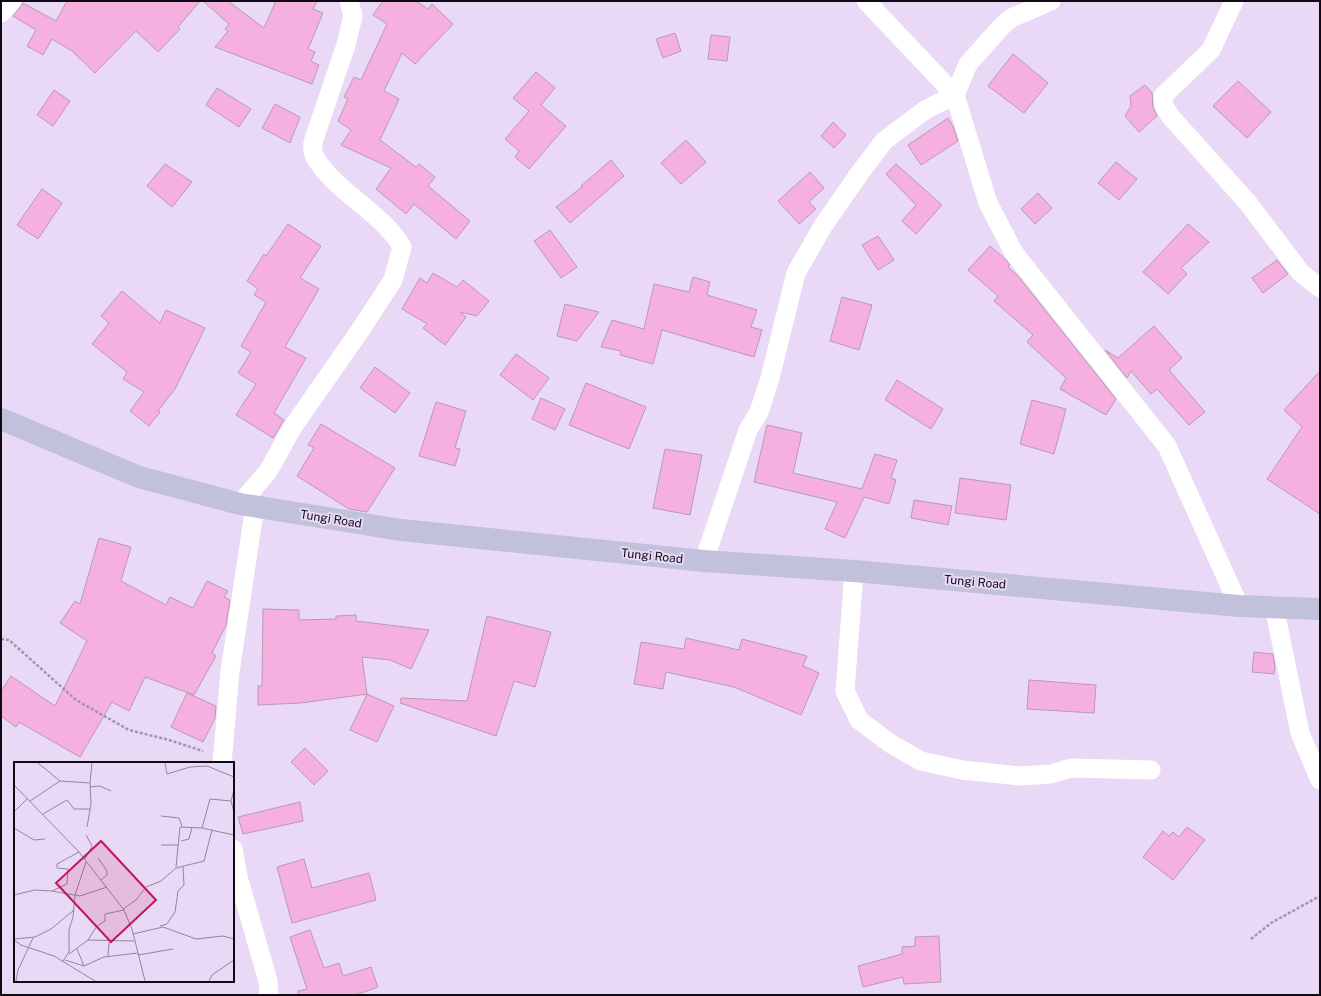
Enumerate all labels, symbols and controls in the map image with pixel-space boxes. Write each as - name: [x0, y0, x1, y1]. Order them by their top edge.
- street label: Tungi Road: [299, 507, 363, 531]
- street label: Tungi Road: [620, 546, 684, 566]
- street label: Tungi Road: [943, 572, 1007, 592]
- inset map: [14, 762, 234, 982]

